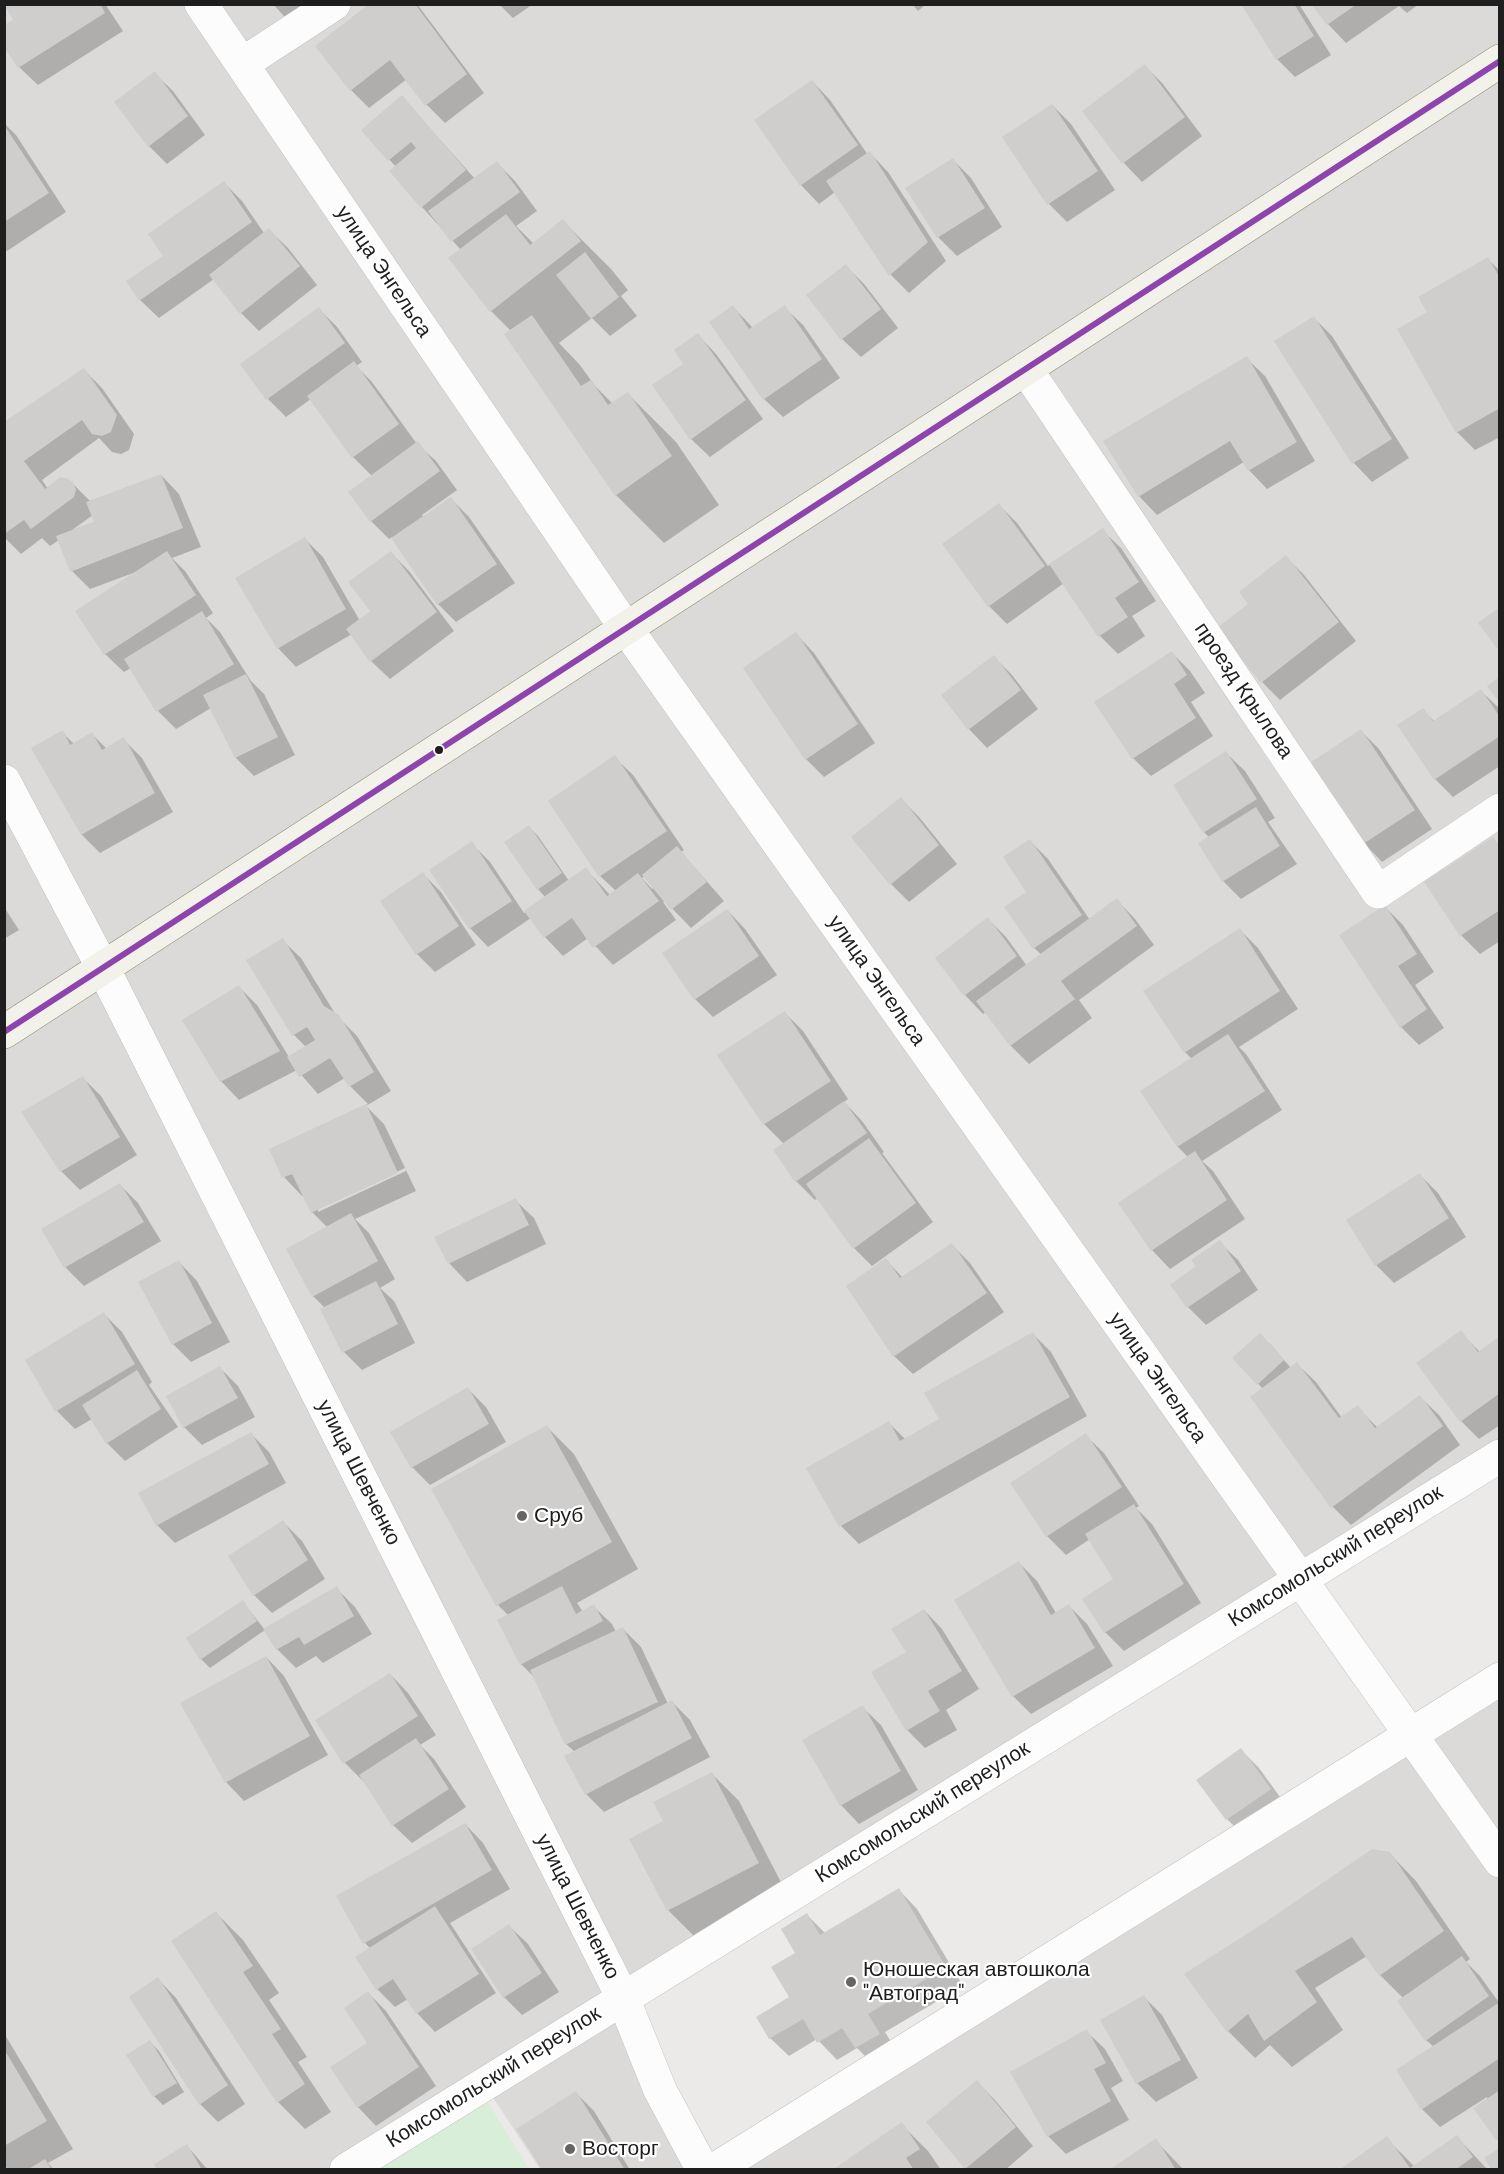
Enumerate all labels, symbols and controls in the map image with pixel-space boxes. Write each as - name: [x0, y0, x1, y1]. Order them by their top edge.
- street label: улица Энгельса: [330, 201, 436, 343]
- street label: проезд Крылова: [1188, 618, 1298, 764]
- unlabelled marker: [433, 744, 445, 756]
- street label: улица Энгельса: [822, 911, 930, 1051]
- street label: улица Энгельса: [1103, 1308, 1211, 1448]
- street label: улица Шевченко: [311, 1396, 405, 1550]
- street label: Комсомольский переулок: [1224, 1481, 1448, 1633]
- place label: Сруб: [534, 1503, 583, 1529]
- marker: Сруб: [515, 1509, 529, 1523]
- street label: Комсомольский переулок: [811, 1737, 1035, 1889]
- street label: улица Шевченко: [530, 1830, 624, 1984]
- place label: Юношеская автошкола "Автоград": [863, 1957, 1090, 2007]
- marker: Юношеская автошкола "Автоград": [844, 1975, 858, 1989]
- street label: Комсомольский переулок: [382, 2002, 606, 2154]
- place label: Восторг: [582, 2136, 659, 2162]
- marker: Восторг: [563, 2142, 577, 2156]

